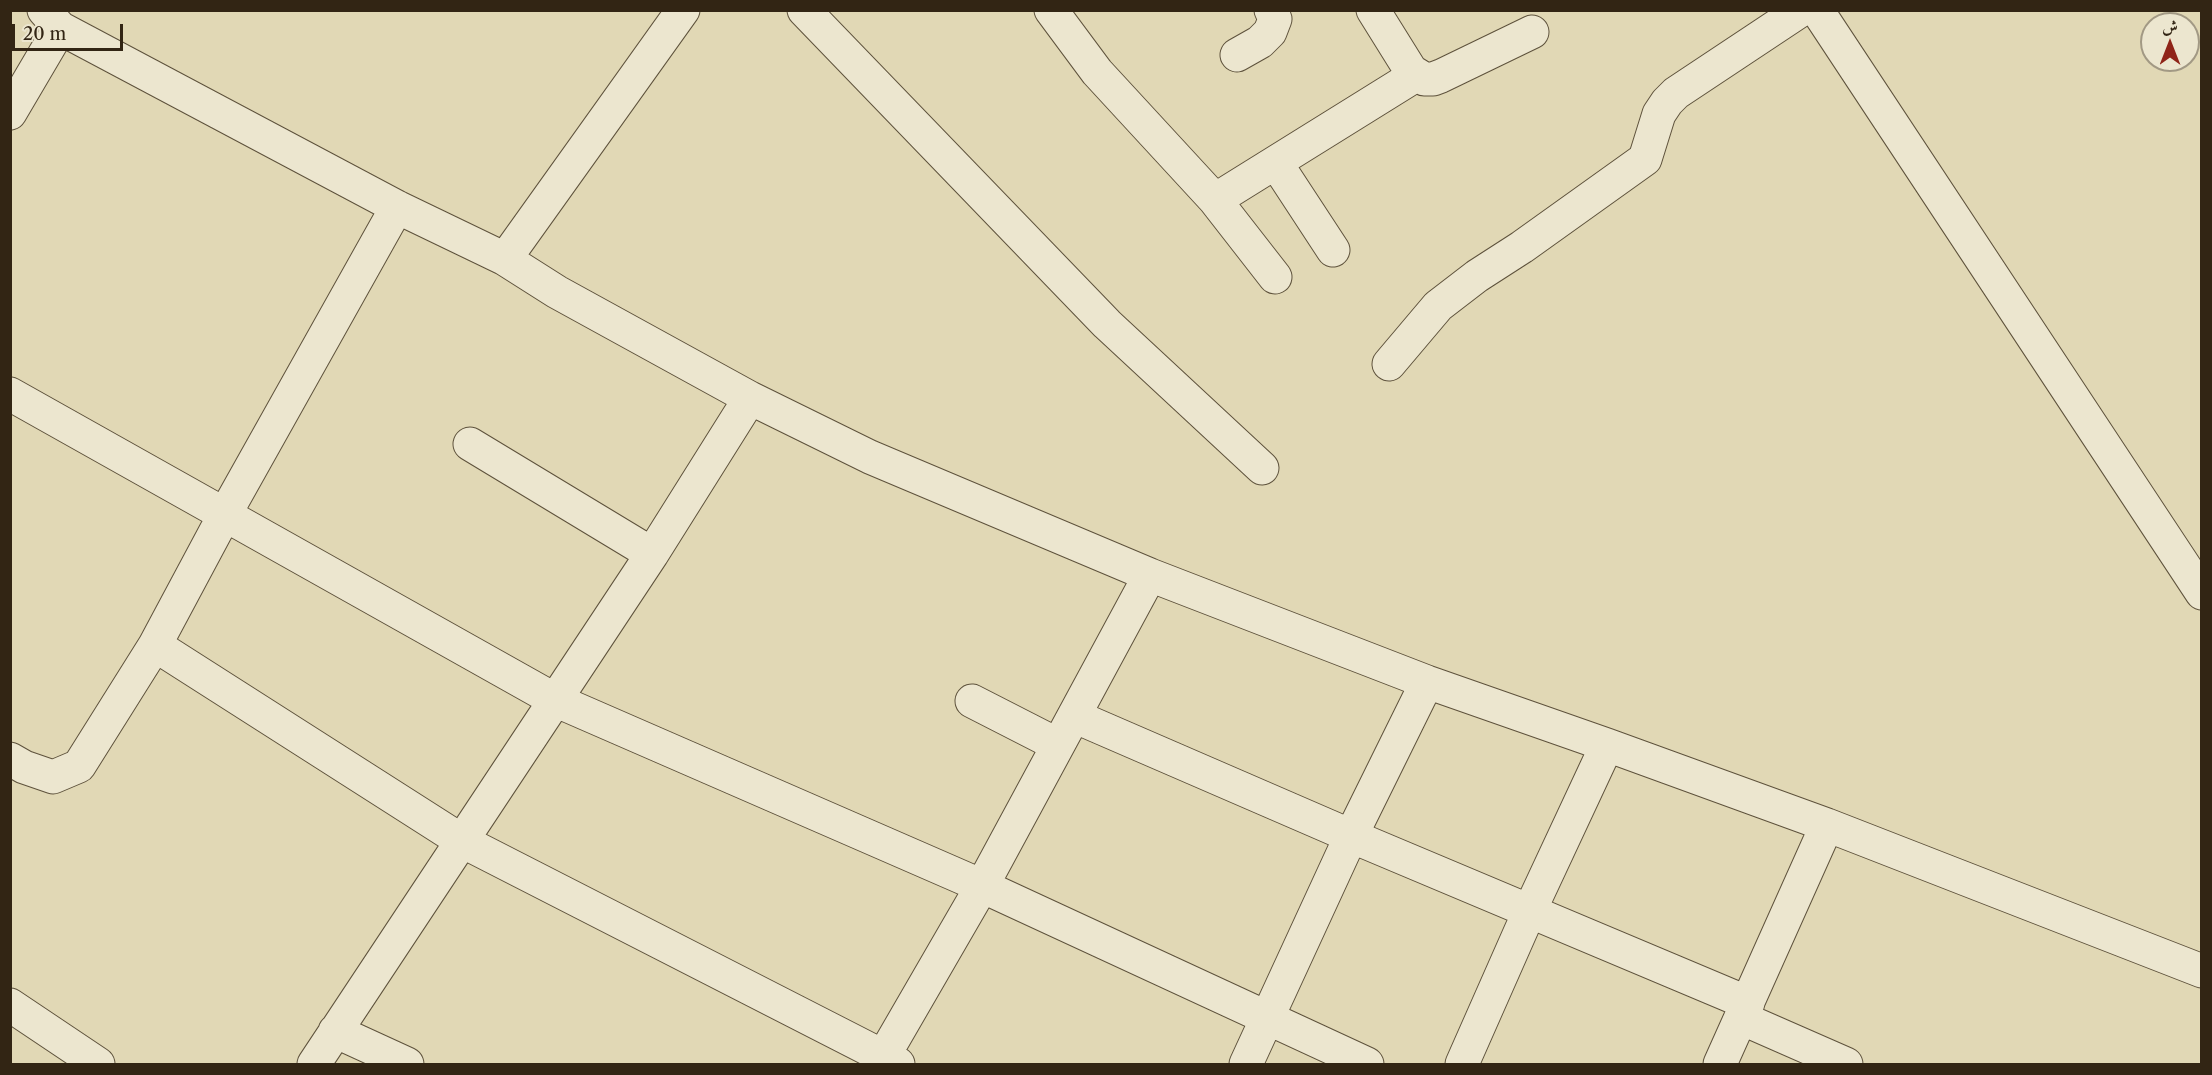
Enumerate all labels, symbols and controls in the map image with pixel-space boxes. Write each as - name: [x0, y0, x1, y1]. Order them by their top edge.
- scale bar: [15, 12, 126, 50]
- north arrow: [2140, 12, 2200, 72]
- text: ش: [2162, 16, 2178, 36]
- text: 20 m: [23, 23, 66, 45]

